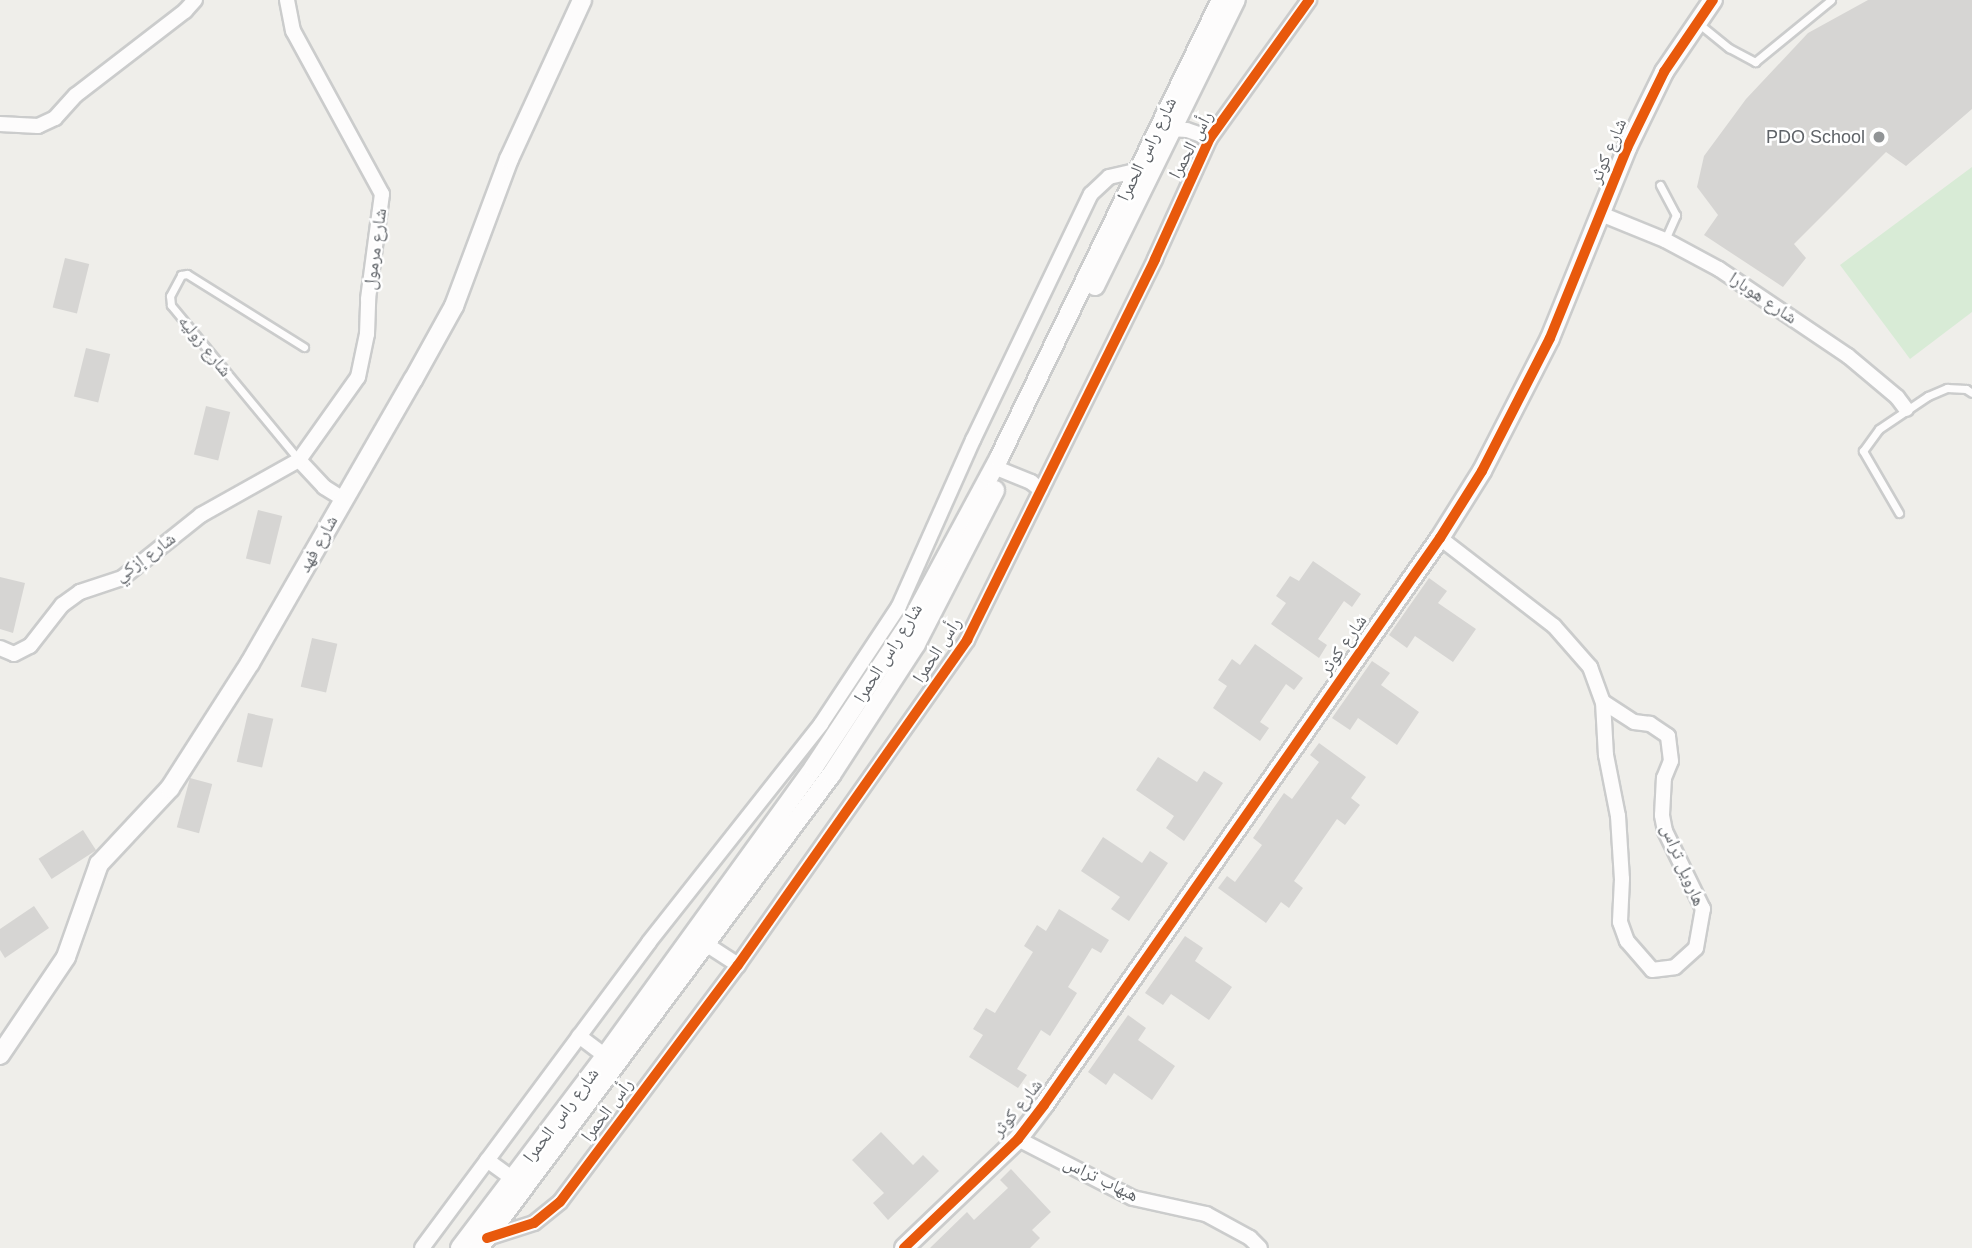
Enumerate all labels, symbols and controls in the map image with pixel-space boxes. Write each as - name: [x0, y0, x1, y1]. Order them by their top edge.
- street label: شارع راس الحمرا: [1113, 94, 1181, 204]
- street label: رأس الحمرا: [1164, 107, 1218, 183]
- street label: شارع كوثر: [1585, 115, 1631, 187]
- place label: PDO School: [1766, 126, 1865, 148]
- marker: PDO School: [1871, 129, 1887, 145]
- street label: شارع مرمول: [359, 207, 391, 291]
- street label: شارع هوبارا: [1725, 267, 1801, 329]
- street label: شارع زوليه: [174, 311, 236, 381]
- street label: شارع فهد: [293, 512, 343, 576]
- street label: شارع إزكي: [110, 528, 180, 586]
- street label: شارع راس الحمرا: [849, 599, 927, 707]
- street label: شارع كوثر: [1314, 611, 1372, 679]
- street label: رأس الحمرا: [908, 613, 966, 687]
- street label: هارويل تراس: [1656, 821, 1710, 909]
- street label: شارع راس الحمرا: [518, 1063, 604, 1167]
- street label: رأس الحمرا: [576, 1074, 638, 1146]
- street label: شارع كوثر: [987, 1075, 1047, 1141]
- street label: هبهاب تراس: [1060, 1152, 1142, 1206]

